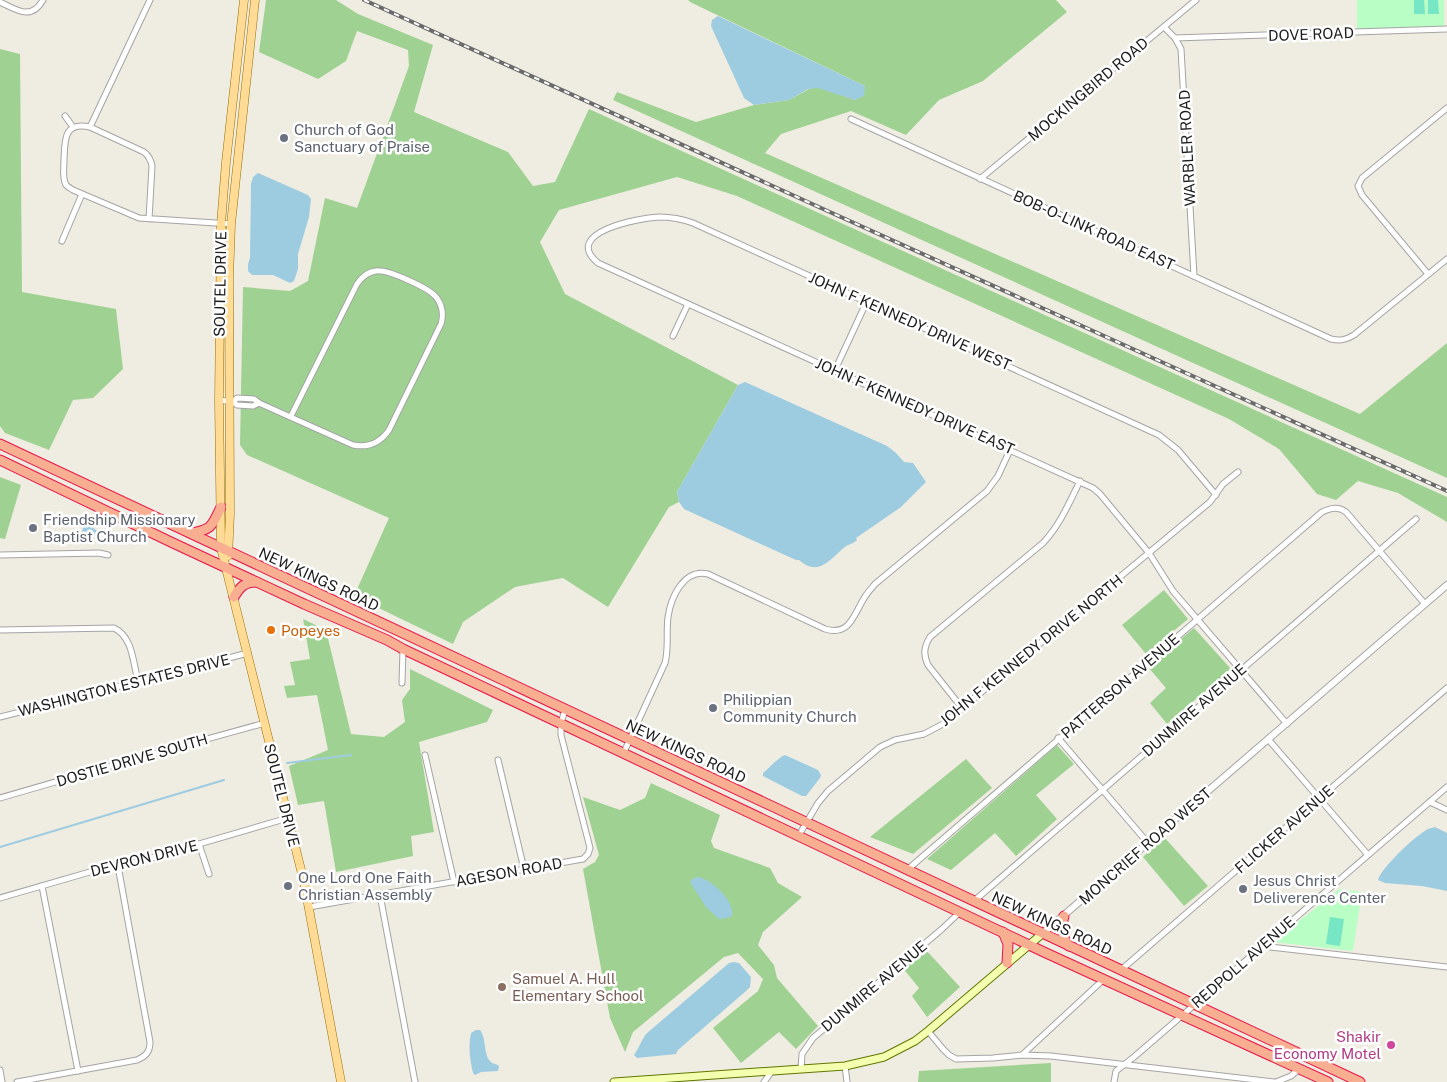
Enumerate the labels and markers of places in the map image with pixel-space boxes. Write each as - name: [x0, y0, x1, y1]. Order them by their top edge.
- place label: Church of God Sanctuary of Praise: [294, 121, 430, 155]
- marker: Church of God Sanctuary of Praise: [278, 132, 290, 144]
- place label: Friendship Missionary Baptist Church: [43, 511, 195, 545]
- marker: Friendship Missionary Baptist Church: [27, 522, 39, 534]
- place label: Popeyes: [281, 622, 340, 639]
- marker: Popeyes: [265, 624, 277, 636]
- place label: Philippian Community Church: [723, 691, 857, 725]
- marker: Philippian Community Church: [707, 702, 719, 714]
- place label: One Lord One Faith Christian Assembly: [298, 869, 432, 903]
- place label: Jesus Christ Deliverence Center: [1253, 872, 1386, 906]
- marker: One Lord One Faith Christian Assembly: [282, 880, 294, 892]
- marker: Jesus Christ Deliverence Center: [1237, 883, 1249, 895]
- place label: Samuel A. Hull Elementary School: [512, 970, 644, 1004]
- marker: Samuel A. Hull Elementary School: [496, 981, 508, 993]
- place label: Shakir Economy Motel: [1274, 1028, 1381, 1062]
- marker: Shakir Economy Motel: [1385, 1039, 1397, 1051]

